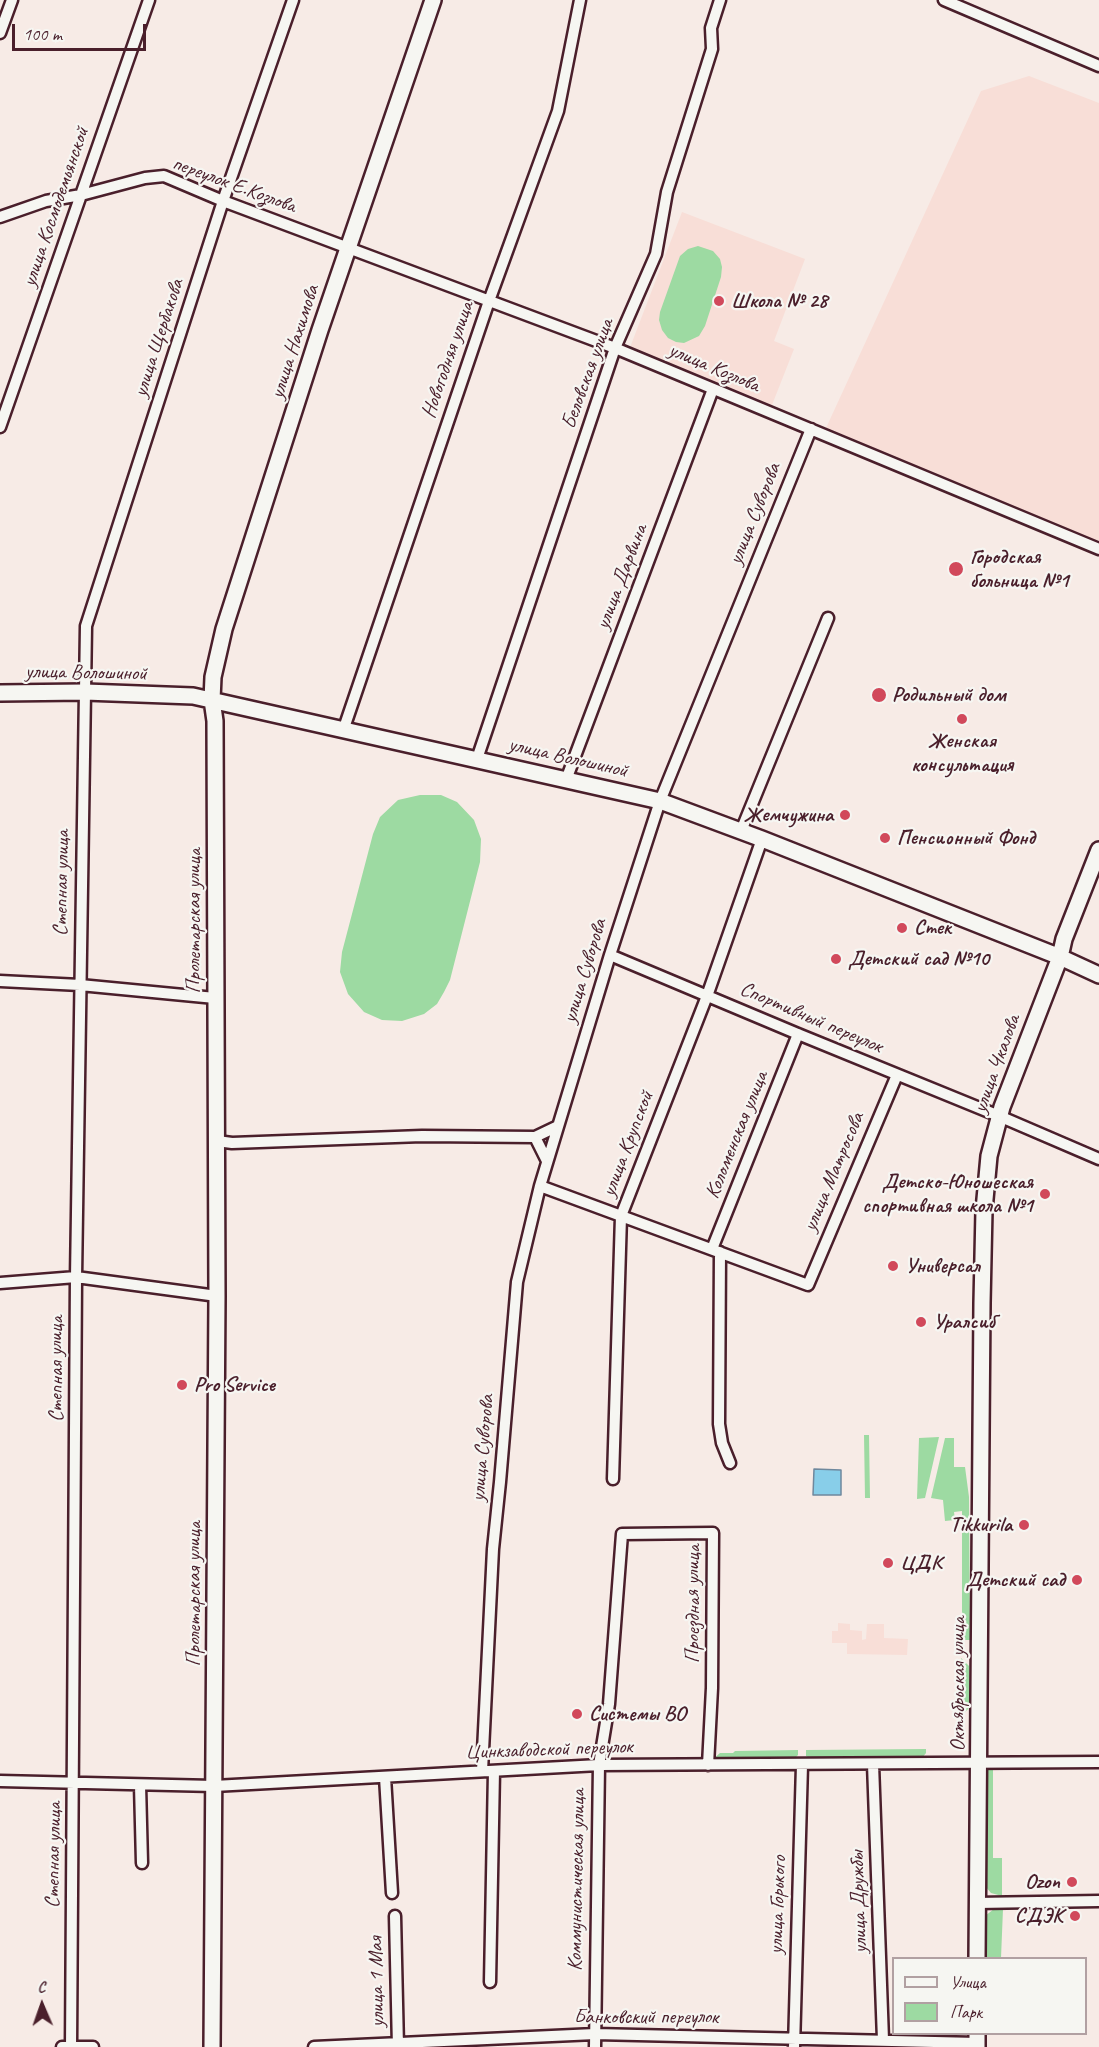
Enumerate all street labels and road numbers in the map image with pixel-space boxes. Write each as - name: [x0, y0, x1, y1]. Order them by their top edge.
- street label: улица Космодемьянской: [17, 124, 95, 290]
- street label: переулок Е.Козлова: [169, 151, 299, 219]
- street label: улица Щербакова: [128, 276, 190, 400]
- street label: улица Нахимова: [265, 282, 325, 402]
- street label: Новогодняя улица: [416, 299, 480, 421]
- street label: Беловская улица: [556, 316, 620, 432]
- street label: улица Козлова: [665, 338, 763, 398]
- street label: улица Суворова: [723, 459, 787, 569]
- street label: улица Дарвина: [590, 521, 654, 633]
- street label: улица Волошиной: [25, 659, 147, 687]
- street label: улица Волошиной: [506, 732, 630, 784]
- street label: Степная улица: [48, 830, 76, 936]
- street label: Пролетарская улица: [181, 848, 207, 994]
- street label: улица Суворова: [557, 916, 613, 1026]
- street label: Спортивный переулок: [736, 977, 886, 1059]
- street label: улица Чкалова: [968, 1012, 1026, 1116]
- street label: Коломенская улица: [700, 1068, 774, 1202]
- street label: улица Крупской: [596, 1088, 660, 1200]
- street label: улица Матросова: [798, 1109, 870, 1235]
- street label: Степная улица: [43, 1316, 69, 1422]
- street label: улица Суворова: [466, 1393, 500, 1503]
- street label: Пролетарская улица: [181, 1521, 207, 1667]
- street label: Проездная улица: [680, 1545, 706, 1663]
- street label: Октябрьская улица: [945, 1617, 971, 1751]
- street label: Цинкзаводской переулок: [465, 1734, 633, 1766]
- street label: Коммунистическая улица: [563, 1789, 591, 1971]
- street label: Степная улица: [40, 1802, 68, 1908]
- street label: улица Дружбы: [845, 1850, 873, 1954]
- street label: улица Горького: [764, 1855, 792, 1955]
- street label: улица 1 Мая: [364, 1936, 390, 2028]
- street label: Банковский переулок: [574, 2004, 718, 2030]

